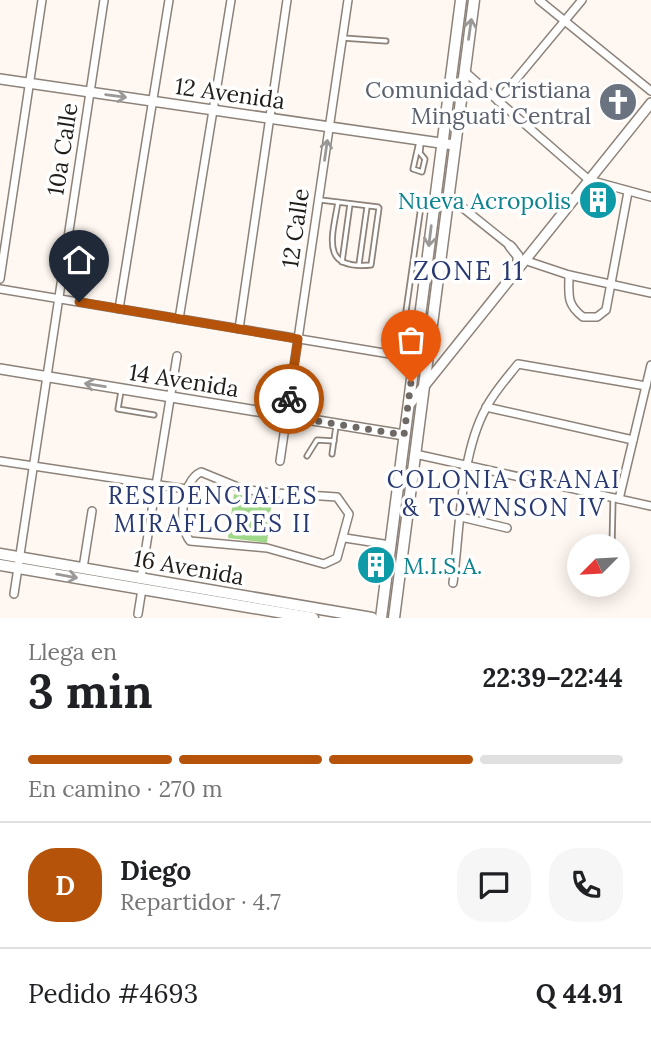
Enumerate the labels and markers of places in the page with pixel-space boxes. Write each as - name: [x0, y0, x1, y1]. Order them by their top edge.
- place label: Comunidad Cristiana Minguati Central: [365, 75, 591, 130]
- church icon: Comunidad Cristiana Minguati Central: [597, 81, 639, 123]
- building icon: Nueva Acropolis: [577, 179, 619, 221]
- place label: Nueva Acropolis: [398, 186, 571, 215]
- pin: [49, 230, 109, 302]
- pin: [381, 310, 441, 382]
- building icon: M.I.S.A.: [355, 544, 397, 586]
- place label: M.I.S.A.: [403, 551, 483, 580]

